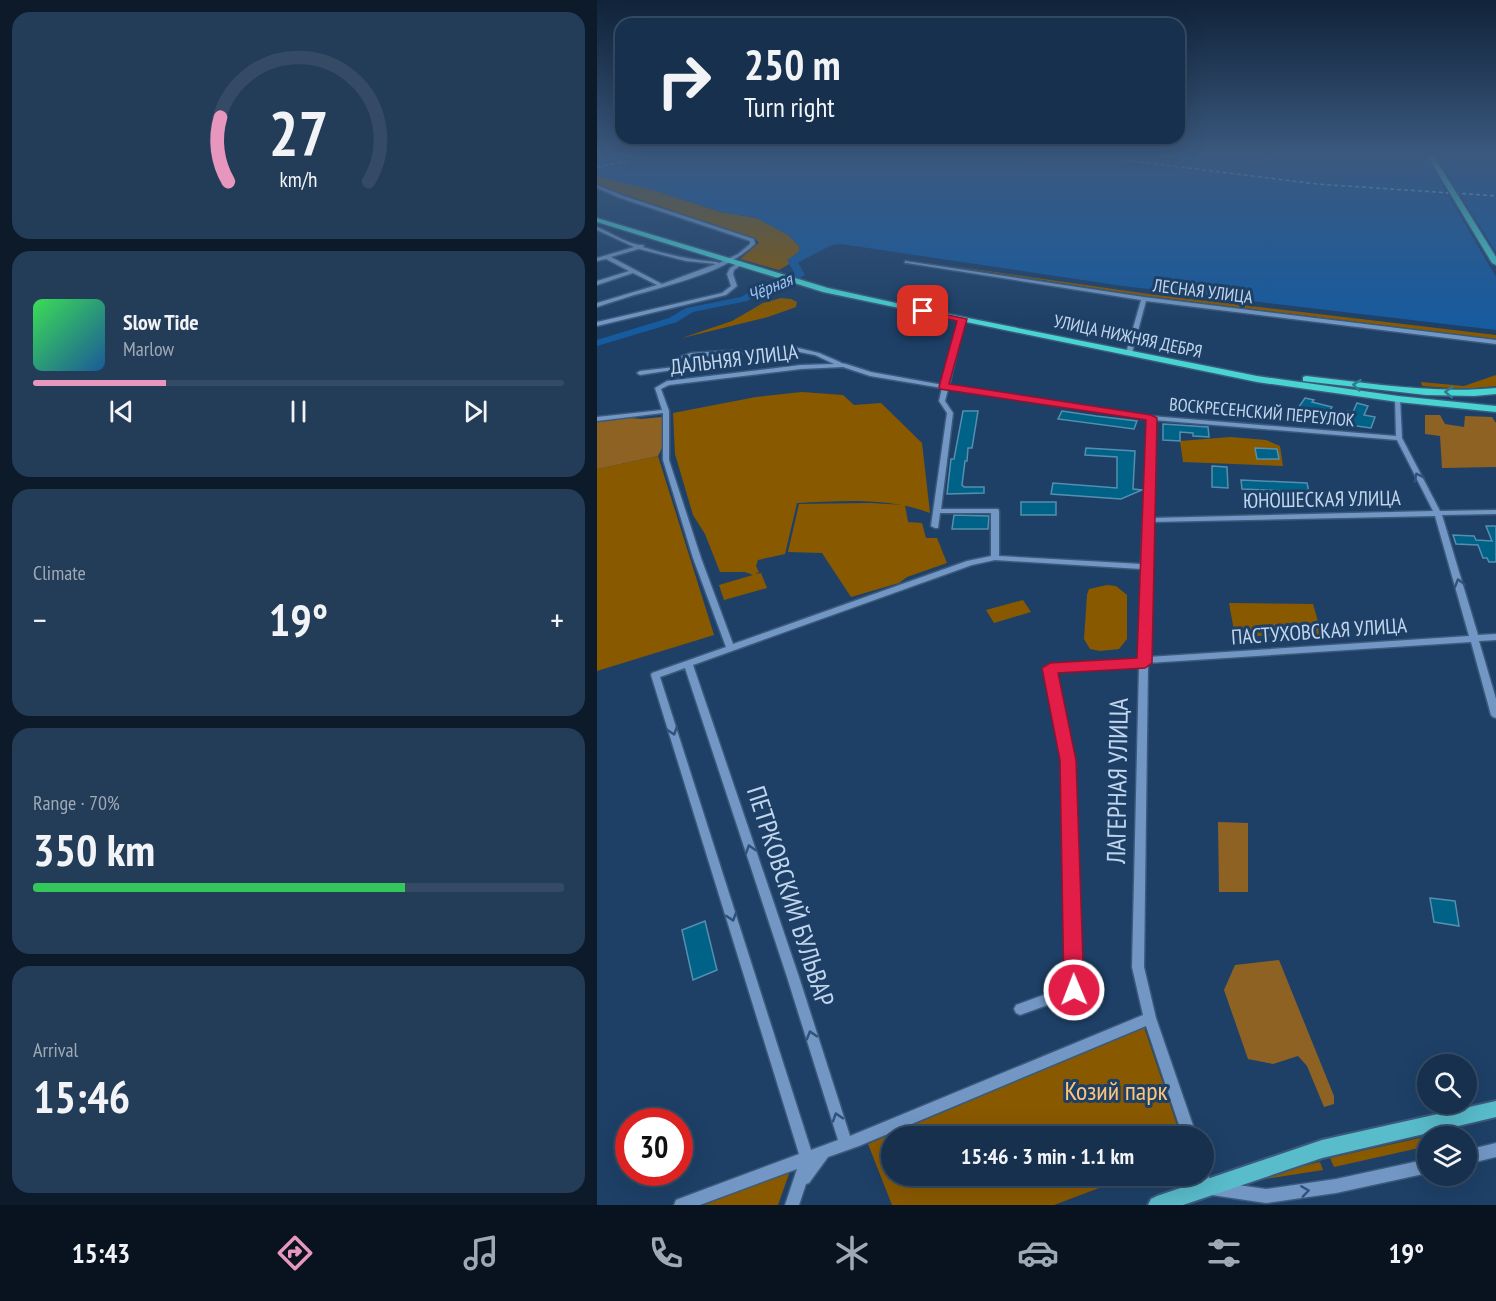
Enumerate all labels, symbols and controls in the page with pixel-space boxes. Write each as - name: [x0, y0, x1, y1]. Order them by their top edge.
- text: 250 m: [744, 37, 841, 92]
- icon: right: [645, 42, 723, 120]
- text: Turn right: [744, 90, 835, 124]
- text: 27: [269, 92, 328, 173]
- text: km/h: [279, 166, 318, 194]
- water label: Чёрная: [744, 267, 798, 307]
- street label: ЛЕСНАЯ УЛИЦА: [1151, 273, 1255, 309]
- pin: [897, 285, 948, 336]
- icon: arrive: [906, 294, 939, 327]
- text: Slow Tide: [123, 308, 199, 336]
- street label: УЛИЦА НИЖНЯЯ ДЕБРЯ: [1052, 309, 1204, 363]
- text: Marlow: [123, 336, 174, 362]
- street label: ДАЛЬНЯЯ УЛИЦА: [669, 338, 799, 380]
- one-way arrow: [1353, 379, 1362, 391]
- one-way arrow: [1445, 386, 1454, 399]
- street label: ВОСКРЕСЕНСКИЙ ПЕРЕУЛОК: [1168, 392, 1356, 432]
- icon: previous: [105, 395, 138, 428]
- icon: pause: [282, 395, 315, 428]
- icon: next: [459, 395, 492, 428]
- one-way arrow: [1414, 473, 1425, 483]
- street label: ЮНОШЕСКАЯ УЛИЦА: [1243, 484, 1401, 514]
- text: Climate: [33, 560, 86, 586]
- one-way arrow: [1454, 578, 1466, 589]
- text: 19°: [269, 590, 328, 648]
- text: −: [33, 598, 47, 641]
- text: +: [550, 598, 564, 641]
- street label: ПАСТУХОВСКАЯ УЛИЦА: [1230, 611, 1408, 651]
- street label: ЛАГЕРНАЯ УЛИЦА: [1099, 697, 1135, 865]
- one-way arrow: [666, 725, 678, 736]
- street label: ПЕТРКОВСКИЙ БУЛЬВАР: [740, 782, 842, 1010]
- text: Range · 70%: [33, 790, 120, 816]
- text: 350 km: [33, 820, 155, 878]
- one-way arrow: [745, 845, 758, 855]
- one-way arrow: [725, 911, 737, 922]
- position arrow: [1042, 958, 1106, 1022]
- one-way arrow: [806, 1030, 818, 1041]
- text: Arrival: [33, 1037, 78, 1063]
- map controls: [1417, 1054, 1477, 1186]
- button: search: [1417, 1054, 1477, 1114]
- text: 15:46: [33, 1067, 130, 1125]
- park label: Козий парк: [1064, 1074, 1168, 1107]
- speed limit sign: 30: [615, 1108, 693, 1186]
- one-way arrow: [832, 1112, 844, 1123]
- button: layers: [1417, 1126, 1477, 1186]
- text: 15:46 · 3 min · 1.1 km: [961, 1142, 1134, 1170]
- one-way arrow: [1300, 1185, 1309, 1197]
- icon: directions: [274, 1232, 316, 1274]
- icon: music: [460, 1232, 502, 1274]
- icon: phone: [645, 1232, 687, 1274]
- icon: climate: [831, 1232, 873, 1274]
- icon: car: [1017, 1232, 1059, 1274]
- icon: filters: [1203, 1232, 1245, 1274]
- text: 15:43: [72, 1236, 130, 1270]
- text: 19°: [1388, 1236, 1424, 1270]

